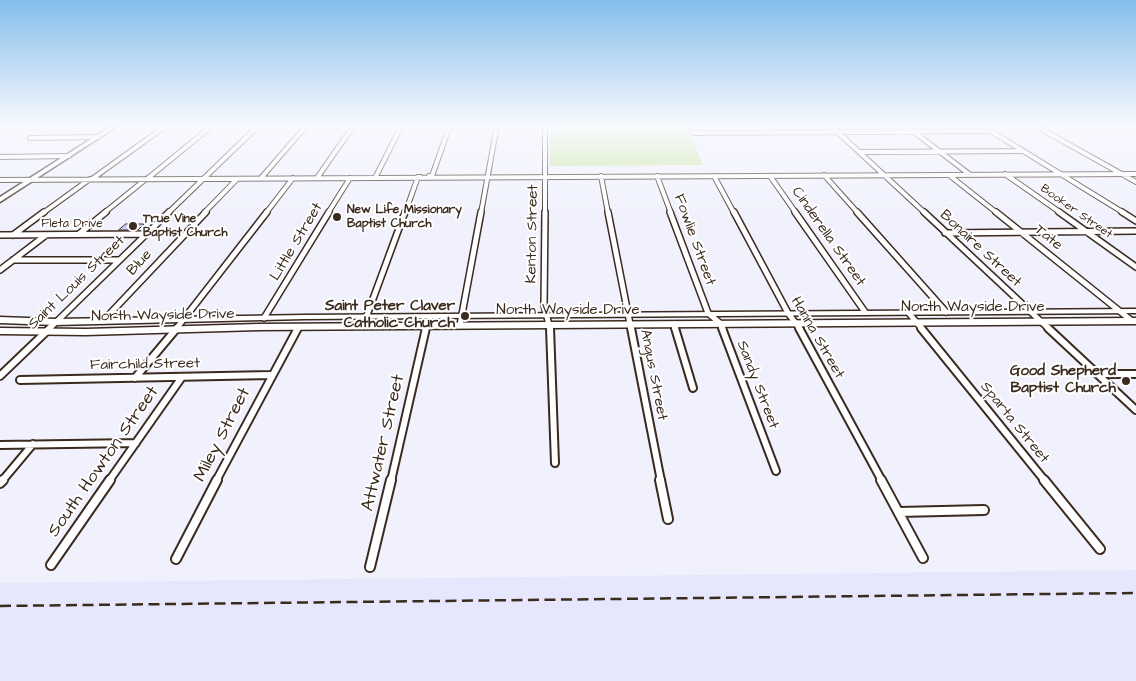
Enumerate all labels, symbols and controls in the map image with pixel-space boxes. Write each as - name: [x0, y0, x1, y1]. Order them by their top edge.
- street label: Booker Street: [1037, 182, 1115, 242]
- street label: Kenton Street: [523, 184, 543, 284]
- street label: Cinderella Street: [787, 184, 869, 290]
- street label: Fowlie Street: [669, 192, 719, 288]
- street label: Little Street: [267, 200, 327, 284]
- place label: New Life Missionary Baptist Church: [347, 203, 462, 231]
- street label: Bonaire Street: [935, 207, 1025, 291]
- marker: New Life Missionary Baptist Church: [331, 211, 343, 223]
- place label: True Vine Baptist Church: [143, 212, 227, 240]
- street label: Fleta Drive: [41, 217, 103, 231]
- marker: True Vine Baptist Church: [127, 220, 139, 232]
- street label: Tate: [1030, 221, 1066, 255]
- street label: Saint Louis Street: [25, 232, 129, 334]
- street label: Blue: [124, 246, 156, 280]
- street label: Hanna Street: [786, 294, 848, 382]
- place label: Saint Peter Claver Catholic Church: [325, 298, 455, 333]
- street label: North Wayside Drive: [901, 299, 1045, 317]
- street label: North Wayside Drive: [496, 302, 640, 320]
- street label: North Wayside Drive: [91, 306, 235, 326]
- marker: Saint Peter Claver Catholic Church: [459, 310, 471, 322]
- street label: Angus Street: [635, 328, 671, 422]
- street label: Sandy Street: [732, 338, 782, 432]
- street label: Fairchild Street: [90, 355, 200, 375]
- place label: Good Shepherd Baptist Church: [1010, 363, 1116, 398]
- street label: Attwater Street: [358, 373, 410, 513]
- marker: Good Shepherd Baptist Church: [1120, 375, 1132, 387]
- street label: Sparta Street: [976, 379, 1052, 467]
- street label: South Howton Street: [44, 383, 164, 541]
- street label: Miley Street: [190, 384, 256, 486]

